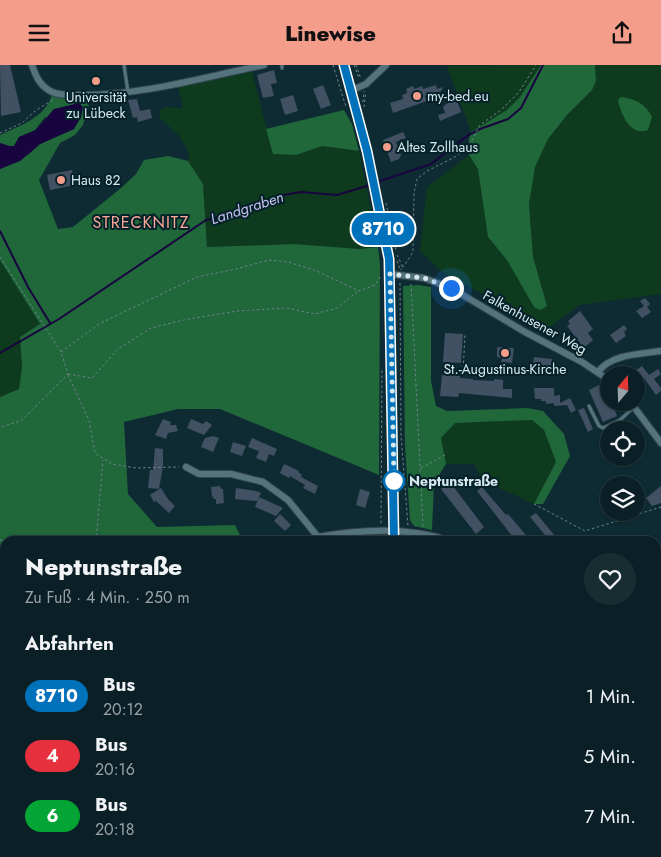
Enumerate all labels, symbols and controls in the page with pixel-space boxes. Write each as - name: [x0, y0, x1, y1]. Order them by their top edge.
- text: Linewise: [285, 17, 376, 49]
- icon: menu: [25, 19, 53, 47]
- icon: share: [608, 19, 636, 47]
- marker: Universität zu Lübeck: [90, 75, 102, 87]
- place label: my-bed.eu: [427, 86, 489, 106]
- place label: Universität zu Lübeck: [66, 87, 127, 123]
- marker: my-bed.eu: [411, 90, 423, 102]
- place label: Altes Zollhaus: [397, 137, 479, 157]
- marker: Altes Zollhaus: [381, 141, 393, 153]
- place label: Haus 82: [71, 170, 121, 190]
- marker: Haus 82: [55, 174, 67, 186]
- water label: Landgraben: [208, 186, 286, 230]
- district label: STRECKNITZ: [93, 211, 189, 234]
- line badge: 8710: [348, 213, 418, 245]
- text: 8710: [362, 216, 404, 242]
- your location: [439, 276, 464, 301]
- street label: Falkenhusener Weg: [479, 285, 591, 359]
- marker: St.-Augustinus-Kirche: [499, 347, 511, 359]
- place label: St.-Augustinus-Kirche: [443, 359, 567, 379]
- north arrow: [600, 366, 645, 411]
- map controls: [600, 366, 645, 521]
- button: locate: [600, 421, 645, 466]
- marker: Neptunstraße: [383, 470, 405, 492]
- place label: Neptunstraße: [409, 471, 498, 491]
- button: layers: [600, 476, 645, 521]
- text: Neptunstraße: [25, 549, 182, 584]
- button: heart: [584, 553, 636, 605]
- text: Zu Fuß · 4 Min. · 250 m: [25, 586, 190, 609]
- text: Abfahrten: [25, 630, 114, 657]
- text: Bus: [103, 671, 135, 698]
- text: 8710: [35, 683, 78, 709]
- text: 1 Min.: [586, 683, 636, 710]
- text: 20:12: [103, 698, 143, 721]
- text: Bus: [95, 731, 127, 758]
- text: 4: [46, 743, 59, 769]
- text: 5 Min.: [584, 743, 636, 770]
- text: 20:16: [95, 758, 135, 781]
- text: Bus: [95, 791, 127, 818]
- text: 6: [46, 803, 59, 829]
- text: 7 Min.: [584, 803, 636, 830]
- text: 20:18: [95, 818, 134, 841]

